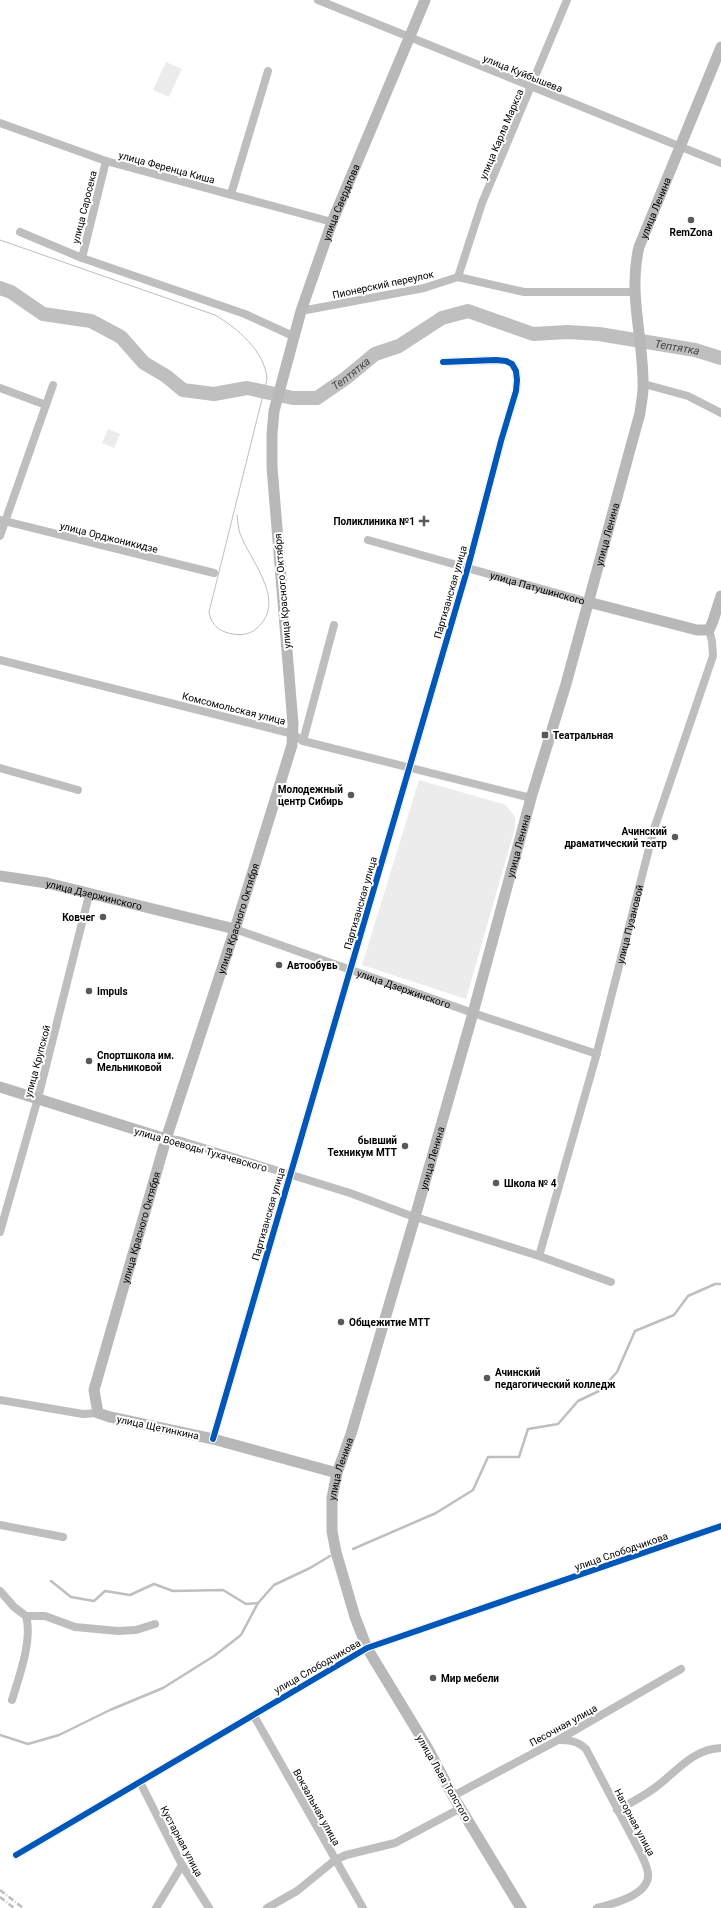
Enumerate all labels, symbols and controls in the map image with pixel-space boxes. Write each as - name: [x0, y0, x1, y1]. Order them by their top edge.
- street label: улица Куйбышева: [482, 53, 564, 94]
- street label: улица Карла Маркса: [477, 87, 525, 181]
- street label: улица Ференца Киша: [118, 148, 216, 186]
- street label: улица Свердлова: [321, 163, 362, 242]
- street label: улица Саросека: [70, 170, 99, 245]
- street label: улица Ленина: [638, 176, 673, 240]
- marker: RemZona: [686, 215, 696, 225]
- place label: RemZona: [669, 227, 713, 238]
- street label: Пионерский переулок: [331, 268, 435, 301]
- water label: Тептятка: [654, 337, 701, 358]
- water label: Тептятка: [329, 355, 373, 393]
- street label: улица Ленина: [593, 502, 621, 567]
- marker: Поликлиника №1: [418, 515, 430, 527]
- place label: Поликлиника №1: [333, 516, 415, 527]
- street label: улица Орджоникидзе: [59, 520, 159, 555]
- street label: улица Красного Октября: [272, 533, 293, 649]
- street label: Партизанская улица: [432, 544, 469, 640]
- street label: улица Патушинского: [489, 570, 586, 607]
- street label: Комсомольская улица: [181, 690, 287, 727]
- marker: Театральная: [540, 730, 550, 740]
- place label: Театральная: [553, 730, 613, 741]
- place label: Молодежный центр Сибирь: [278, 784, 343, 807]
- marker: Молодежный центр Сибирь: [346, 790, 356, 800]
- street label: улица Ленина: [505, 813, 532, 879]
- place label: Ачинский драматический театр: [564, 826, 667, 849]
- marker: Ачинский драматический театр: [670, 832, 680, 842]
- street label: Партизанская улица: [342, 855, 379, 951]
- street label: улица Красного Октября: [216, 862, 261, 975]
- street label: улица Дзержинского: [45, 878, 144, 912]
- street label: улица Пузановой: [615, 883, 646, 965]
- place label: Ковчег: [62, 912, 96, 923]
- marker: Ковчег: [98, 912, 108, 922]
- marker: Автообувь: [274, 960, 284, 970]
- place label: Автообувь: [287, 960, 338, 971]
- street label: улица Дзержинского: [355, 967, 452, 1011]
- marker: Impuls: [84, 986, 94, 996]
- place label: Impuls: [97, 986, 128, 997]
- street label: улица Крупской: [23, 1024, 52, 1098]
- place label: Спортшкола им. Мельниковой: [97, 1050, 174, 1073]
- marker: Спортшкола им. Мельниковой: [84, 1056, 94, 1066]
- street label: улица Воеводы Тухачевского: [133, 1125, 269, 1174]
- street label: улица Ленина: [418, 1125, 446, 1191]
- place label: бывший Техникум МТТ: [328, 1135, 397, 1158]
- marker: бывший Техникум МТТ: [400, 1141, 410, 1151]
- street label: Партизанская улица: [250, 1166, 287, 1262]
- street label: улица Красного Октября: [120, 1171, 162, 1285]
- marker: Школа № 4: [491, 1178, 501, 1188]
- place label: Школа № 4: [504, 1178, 557, 1189]
- marker: Общежитие МТТ: [336, 1317, 346, 1327]
- place label: Общежитие МТТ: [349, 1317, 430, 1328]
- place label: Ачинский педагогический колледж: [495, 1367, 616, 1390]
- marker: Ачинский педагогический колледж: [482, 1373, 492, 1383]
- street label: улица Щетинкина: [116, 1413, 200, 1442]
- street label: улица Ленина: [327, 1436, 355, 1501]
- street label: улица Слободчикова: [573, 1530, 669, 1573]
- street label: улица Слободчикова: [272, 1637, 362, 1696]
- marker: Мир мебели: [428, 1673, 438, 1683]
- place label: Мир мебели: [441, 1673, 499, 1684]
- street label: Песочная улица: [528, 1702, 599, 1749]
- street label: улица Льва Толстого: [414, 1733, 473, 1824]
- street label: Вокзальная улица: [291, 1767, 342, 1847]
- street label: Нагорная улица: [612, 1787, 657, 1858]
- street label: Кустарная улица: [158, 1804, 205, 1878]

